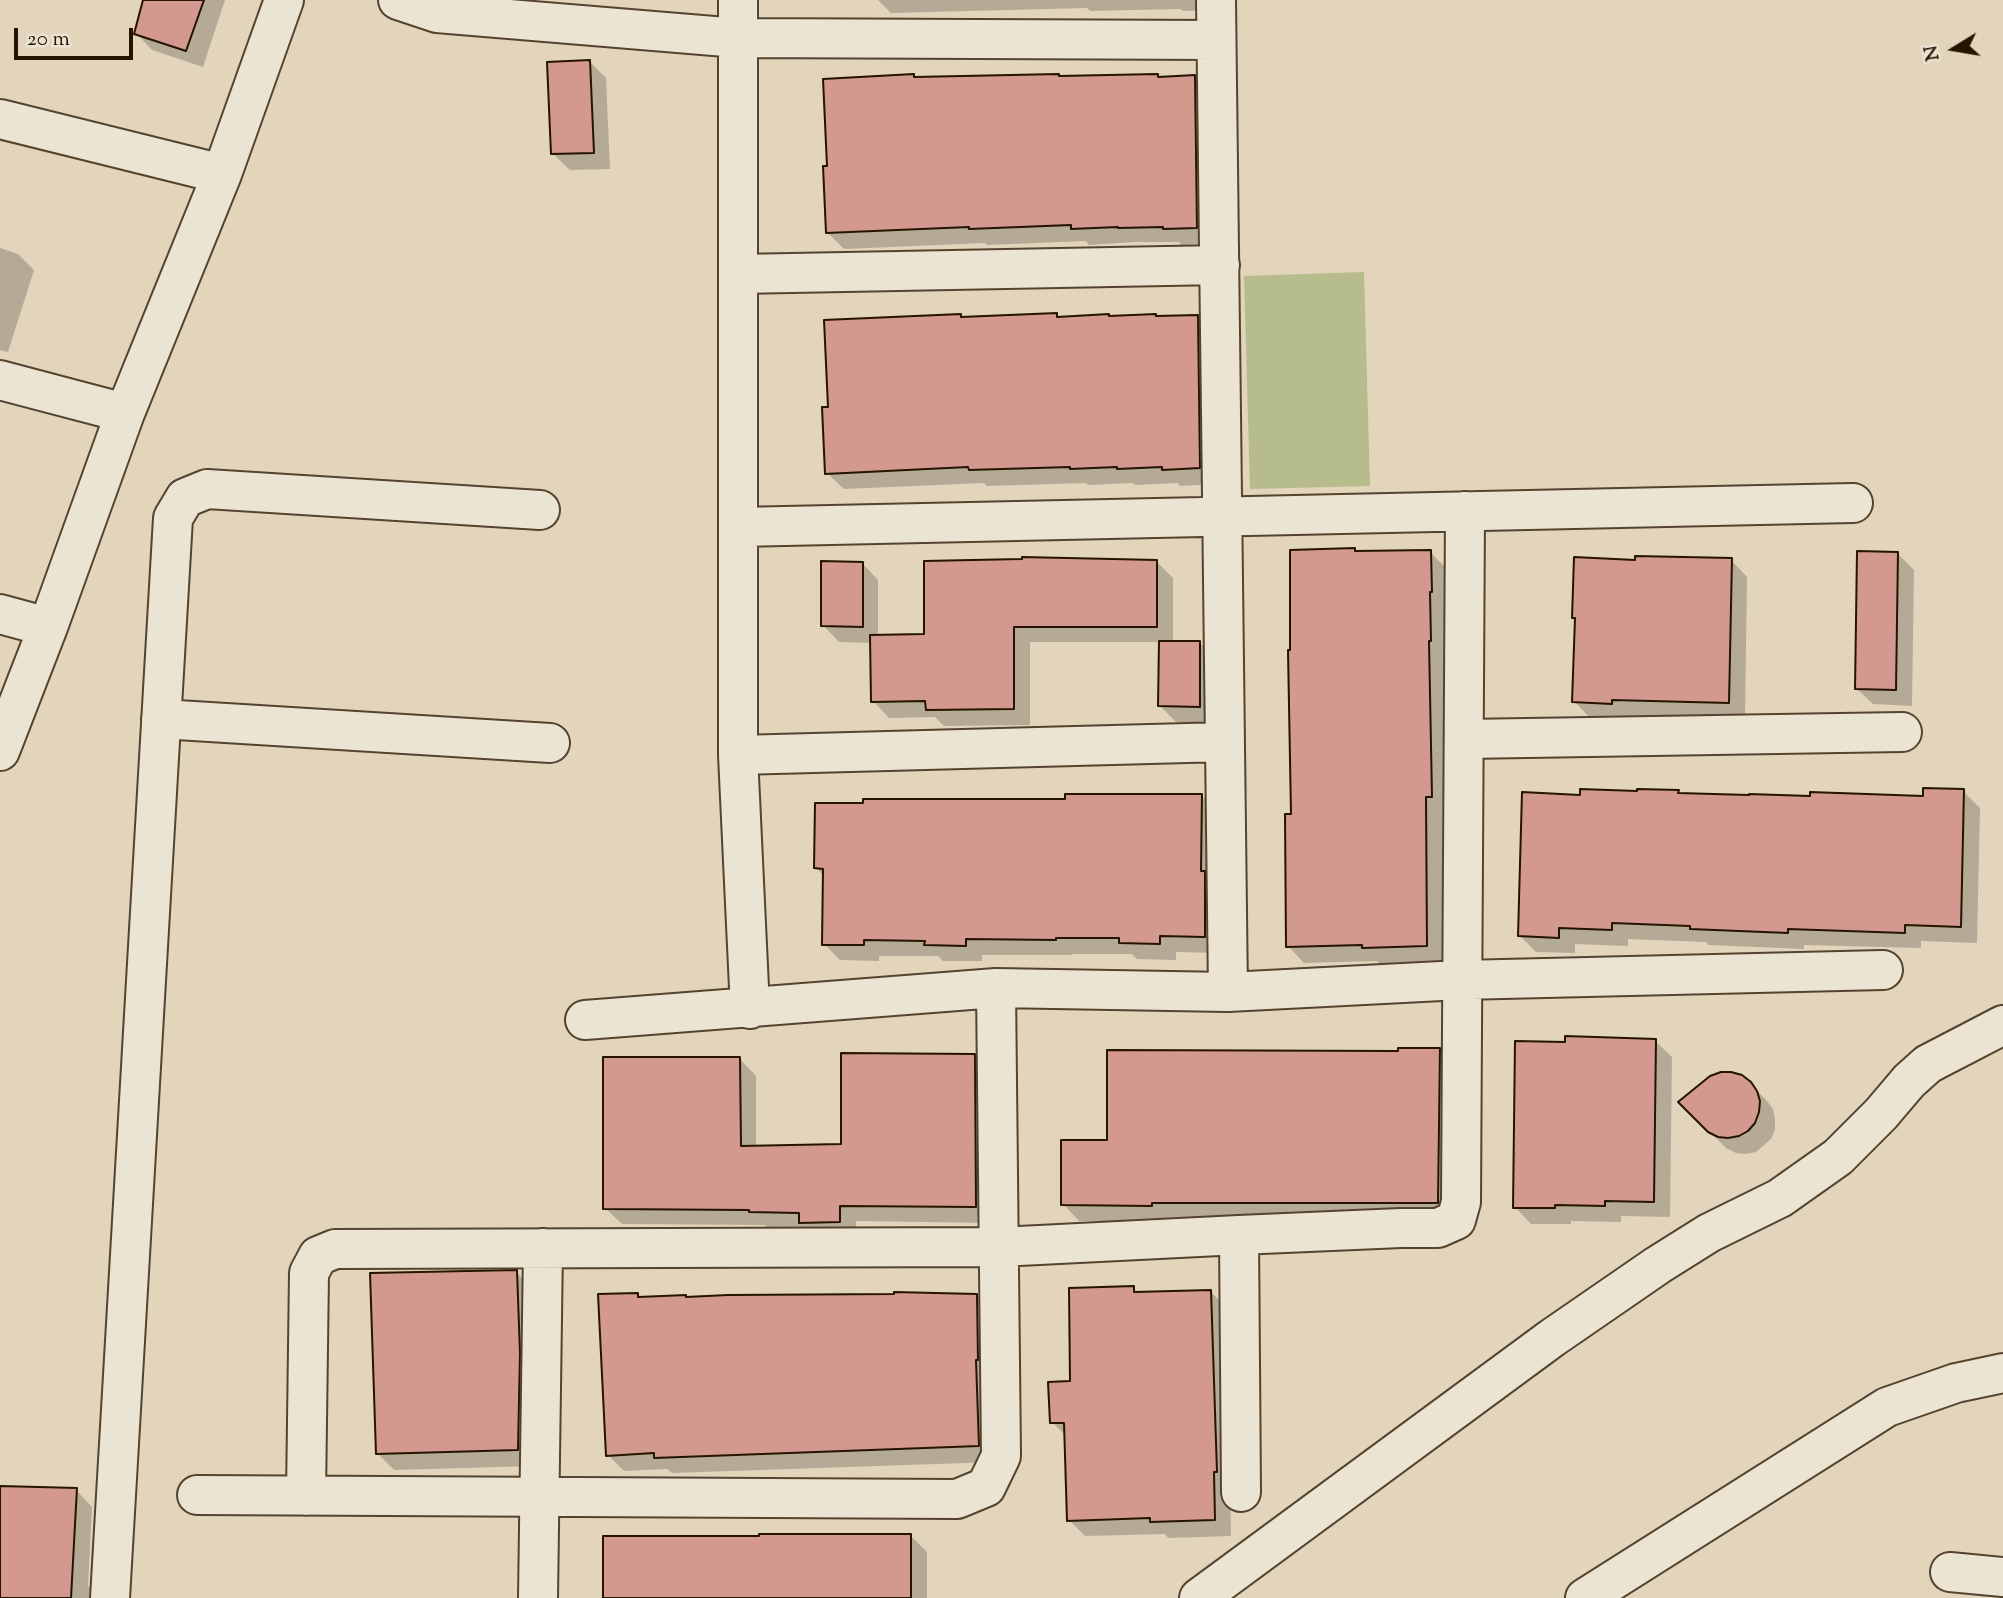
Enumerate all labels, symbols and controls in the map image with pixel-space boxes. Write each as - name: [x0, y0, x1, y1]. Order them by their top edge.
- scale bar: [18, 14, 136, 58]
- north arrow: [1919, 14, 1989, 84]
- text: 20 m: [27, 25, 70, 55]
- text: N: [1918, 43, 1948, 63]

